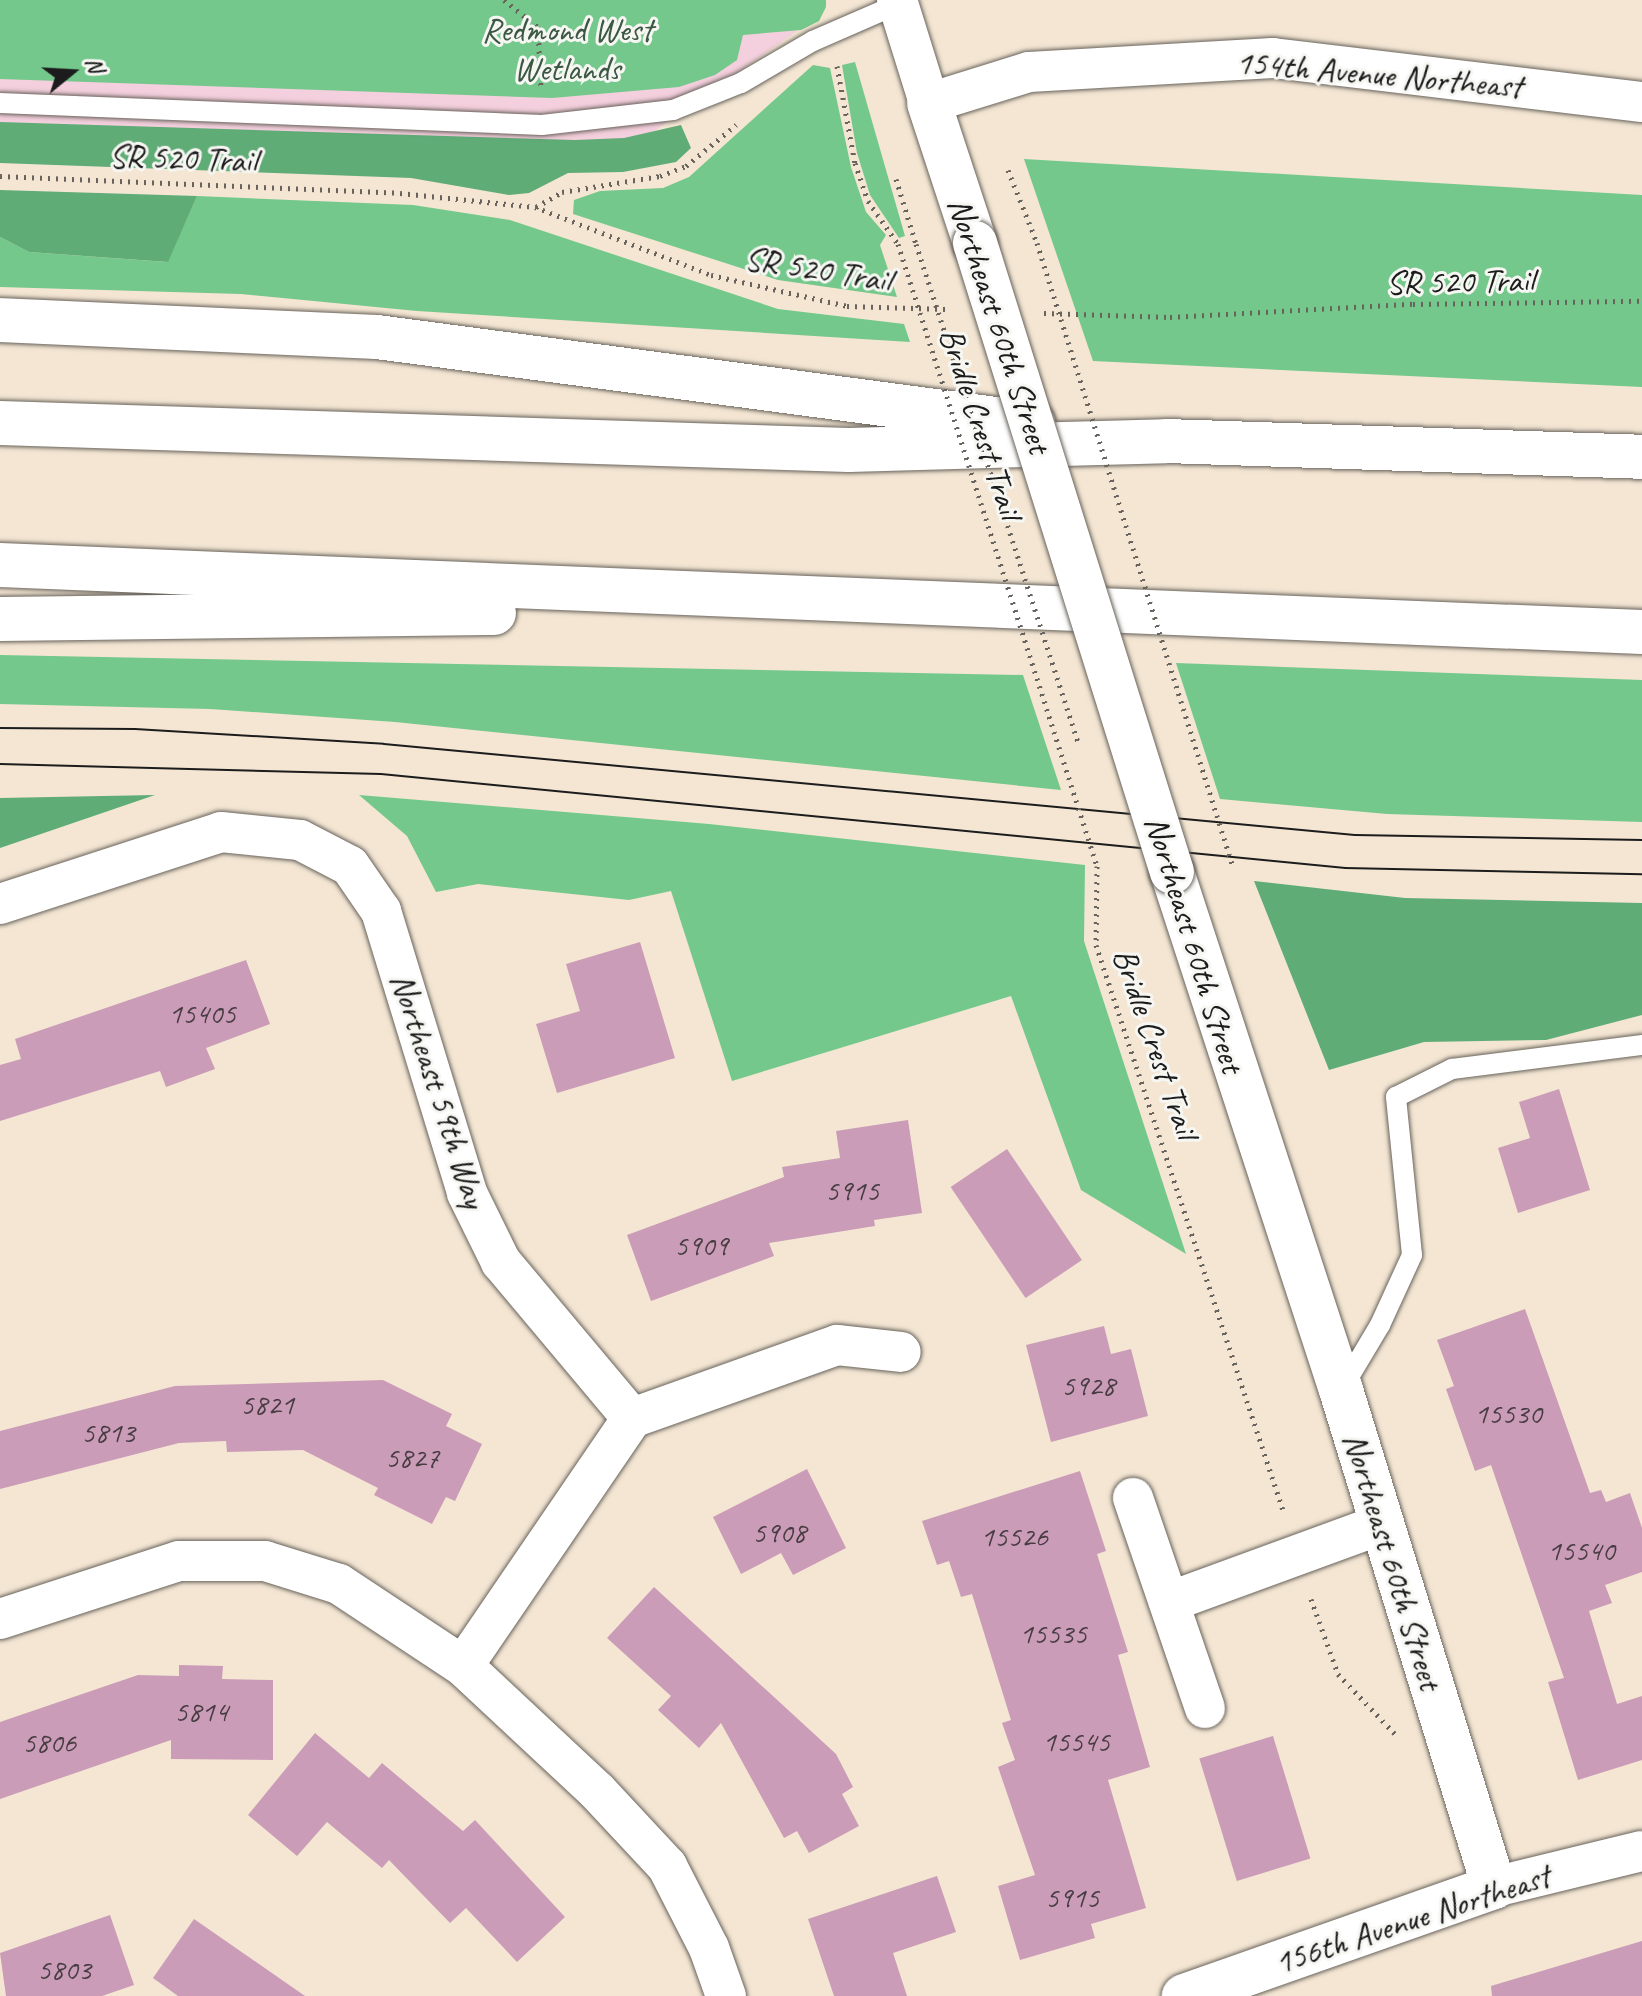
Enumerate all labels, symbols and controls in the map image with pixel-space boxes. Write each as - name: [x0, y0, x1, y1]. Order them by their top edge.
- park label: Redmond West Wetlands: [482, 9, 652, 88]
- north arrow: [32, 32, 112, 112]
- street label: 154th Avenue Northeast: [1235, 41, 1523, 107]
- text: N: [79, 54, 110, 75]
- street label: SR 520 Trail: [108, 135, 258, 181]
- street label: Northeast 60th Street: [939, 192, 1061, 458]
- street label: SR 520 Trail: [742, 237, 894, 301]
- street label: SR 520 Trail: [1386, 259, 1534, 303]
- street label: Bridle Crest Trail: [931, 323, 1031, 523]
- street label: Northeast 60th Street: [1136, 810, 1254, 1078]
- street label: Bridle Crest Trail: [1105, 943, 1207, 1143]
- street label: Northeast 59th Way: [382, 968, 496, 1212]
- house number: 15405: [168, 995, 236, 1031]
- house number: 5915: [825, 1172, 879, 1208]
- house number: 5909: [674, 1227, 728, 1263]
- house number: 5928: [1061, 1367, 1115, 1403]
- house number: 5821: [240, 1386, 294, 1422]
- house number: 15530: [1474, 1395, 1542, 1431]
- house number: 5813: [81, 1414, 135, 1450]
- street label: Northeast 60th Street: [1334, 1427, 1452, 1695]
- house number: 5827: [385, 1439, 439, 1475]
- house number: 5908: [752, 1514, 806, 1550]
- house number: 15526: [980, 1518, 1048, 1554]
- house number: 15540: [1547, 1532, 1615, 1568]
- house number: 15535: [1019, 1615, 1087, 1651]
- house number: 5814: [174, 1693, 228, 1729]
- house number: 15545: [1042, 1723, 1110, 1759]
- house number: 5806: [22, 1724, 76, 1760]
- street label: 156th Avenue Northeast: [1270, 1855, 1554, 1983]
- house number: 5915: [1045, 1879, 1099, 1915]
- house number: 5803: [37, 1951, 91, 1987]

